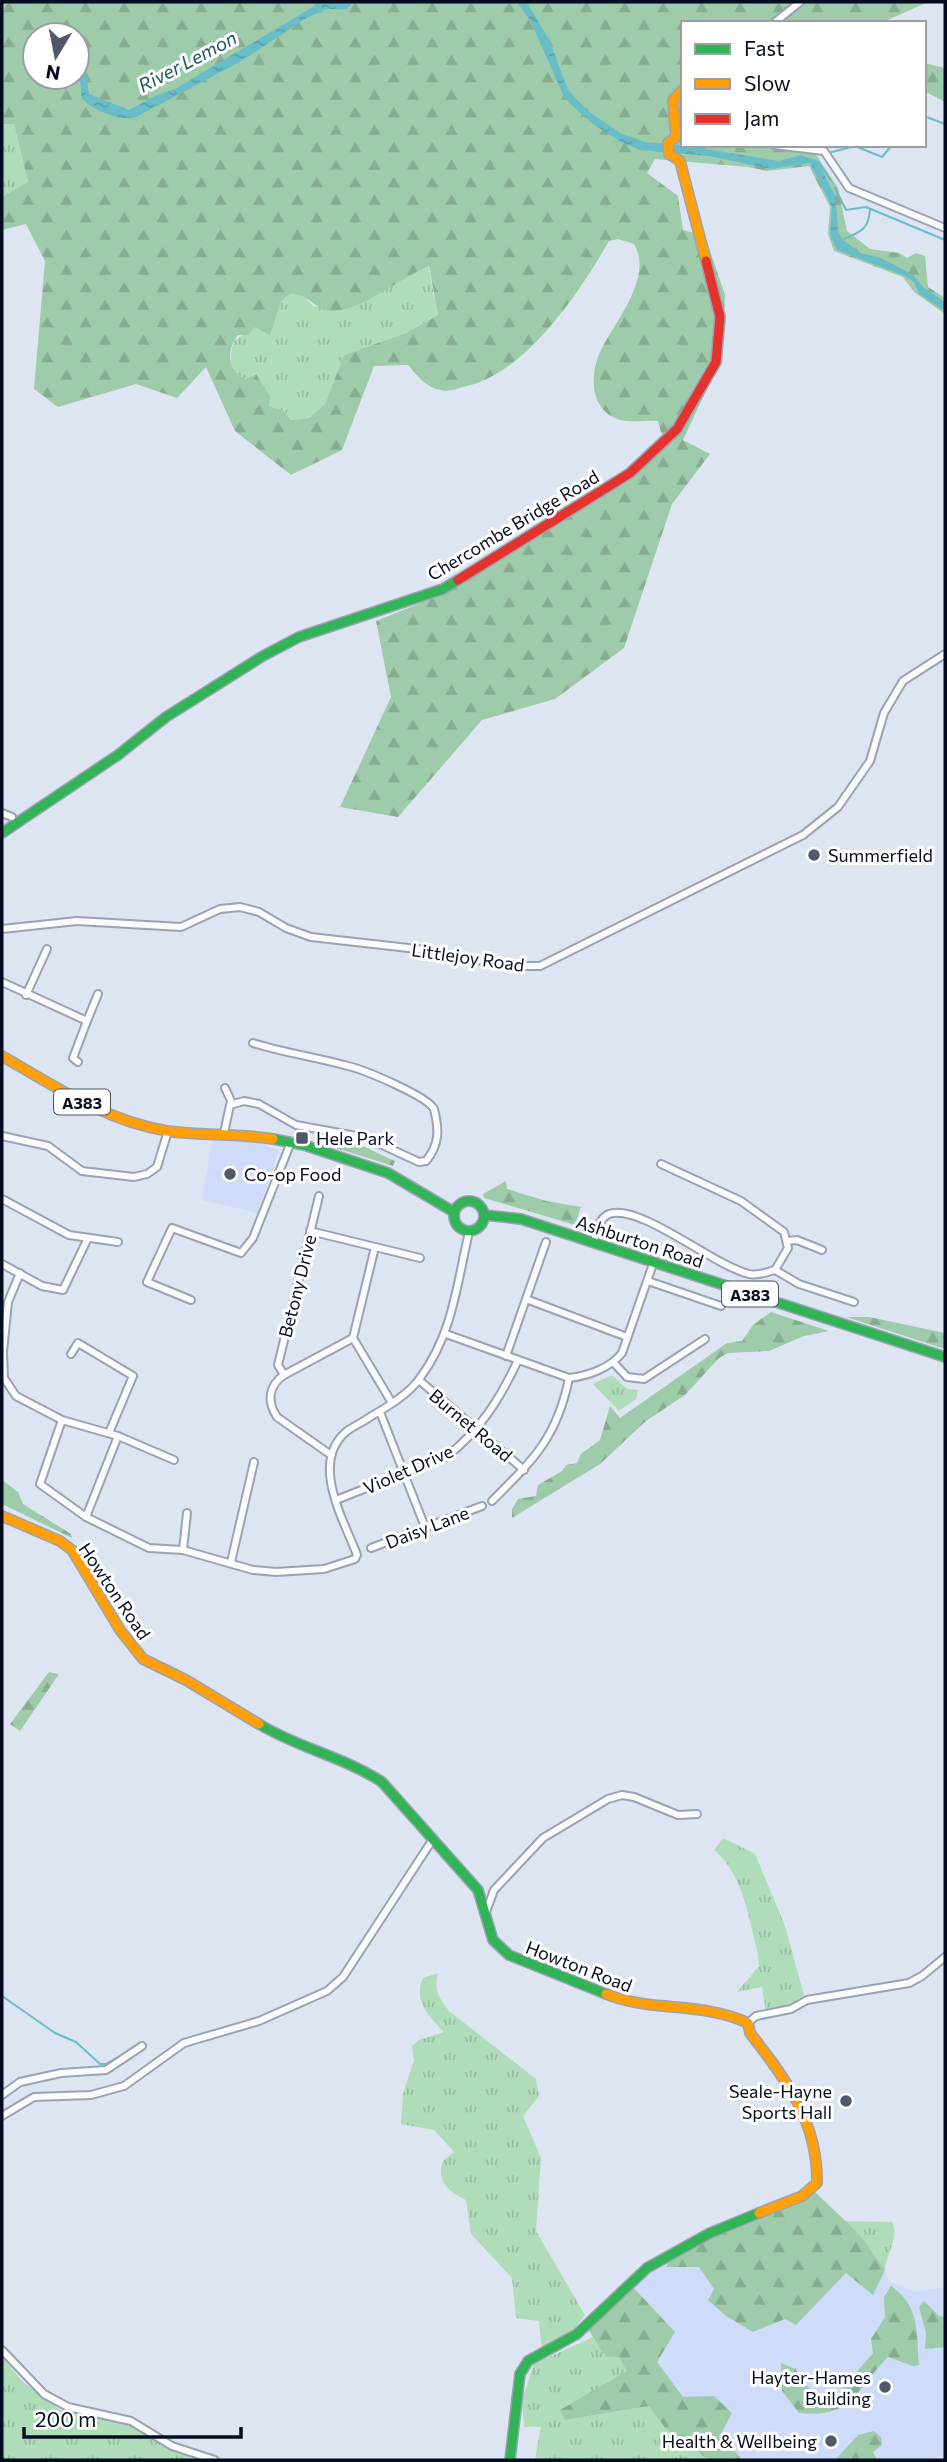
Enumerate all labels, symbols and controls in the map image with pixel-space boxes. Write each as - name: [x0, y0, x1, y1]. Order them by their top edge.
- north arrow: [21, 21, 91, 91]
- legend: [681, 21, 926, 147]
- water label: River Lemon: [134, 25, 240, 97]
- text: Fast: [744, 35, 785, 60]
- text: N: [44, 61, 62, 86]
- text: Slow: [744, 70, 791, 95]
- text: Jam: [744, 105, 779, 130]
- street label: Chercombe Bridge Road: [423, 465, 603, 585]
- place label: Summerfield: [828, 844, 933, 866]
- marker: Summerfield: [806, 847, 822, 863]
- street label: Littlejoy Road: [410, 938, 526, 976]
- road number: A383: [54, 1090, 110, 1114]
- place label: Hele Park: [316, 1127, 394, 1149]
- marker: Hele Park: [294, 1130, 310, 1146]
- place label: Co-op Food: [244, 1163, 341, 1185]
- marker: Co-op Food: [222, 1166, 238, 1182]
- street label: Ashburton Road: [574, 1210, 706, 1272]
- street label: Betony Drive: [274, 1232, 320, 1340]
- road number: A383: [722, 1282, 778, 1306]
- street label: Burnet Road: [425, 1384, 517, 1466]
- street label: Violet Drive: [360, 1439, 456, 1499]
- street label: Daisy Lane: [382, 1501, 472, 1553]
- street label: Howton Road: [75, 1538, 155, 1644]
- street label: Howton Road: [523, 1936, 635, 1996]
- place label: Seale-Hayne Sports Hall: [729, 2080, 832, 2123]
- marker: Seale-Hayne Sports Hall: [838, 2093, 854, 2109]
- place label: Hayter-Hames Building: [751, 2366, 871, 2409]
- marker: Hayter-Hames Building: [877, 2379, 893, 2395]
- scale bar: [24, 2396, 242, 2440]
- text: 200 m: [35, 2406, 96, 2431]
- place label: Health & Wellbeing: [662, 2430, 817, 2452]
- marker: Health & Wellbeing: [823, 2433, 839, 2449]

